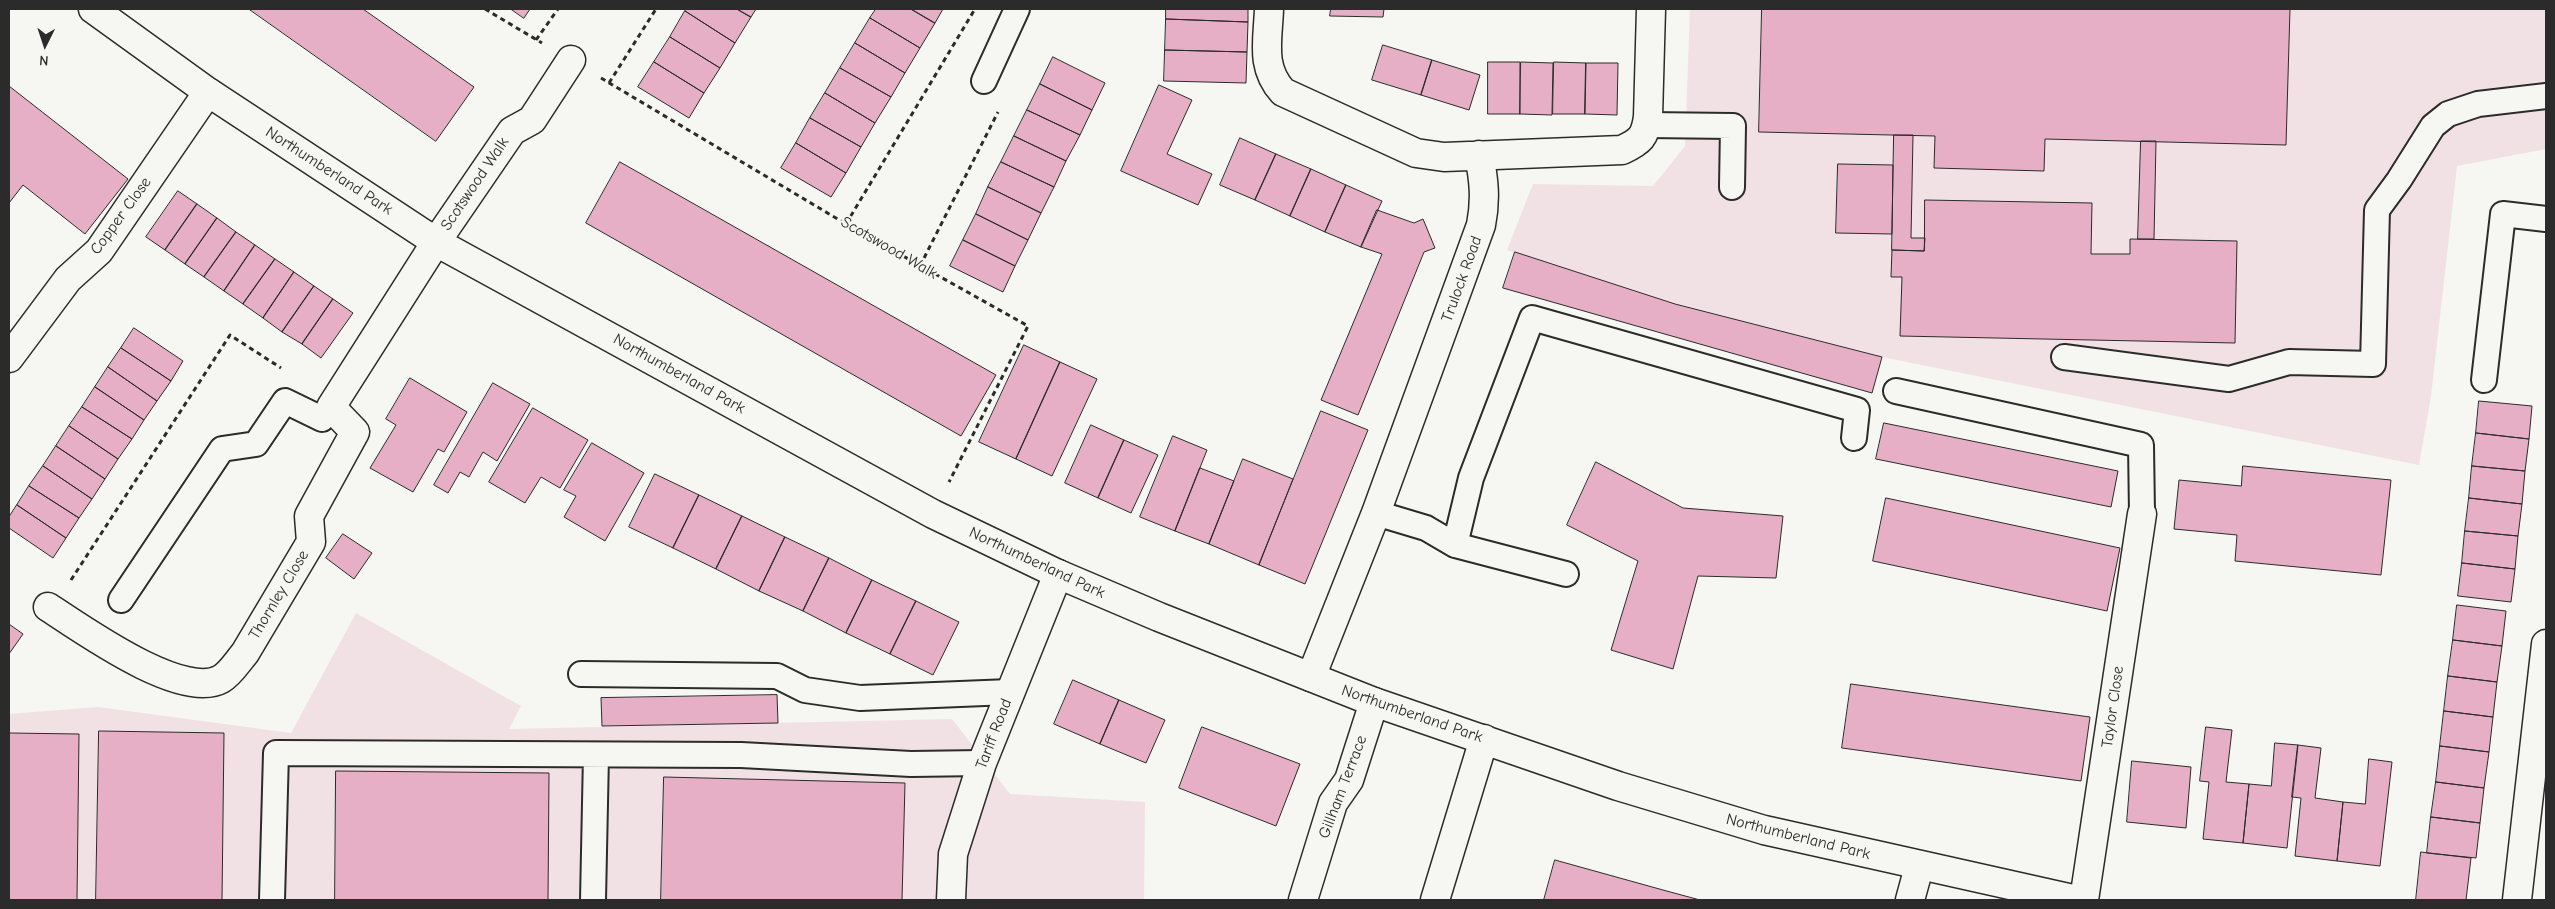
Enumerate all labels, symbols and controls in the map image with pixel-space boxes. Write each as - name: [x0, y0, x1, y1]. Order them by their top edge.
- north arrow: [20, 20, 70, 70]
- text: N: [39, 52, 49, 69]
- street label: Northumberland Park: [262, 123, 396, 219]
- street label: Scotswood Walk: [437, 134, 513, 234]
- street label: Copper Close: [86, 173, 156, 259]
- street label: Scotswood Walk: [837, 213, 941, 283]
- street label: Trulock Road: [1438, 233, 1486, 325]
- street label: Northumberland Park: [610, 330, 748, 418]
- street label: Northumberland Park: [966, 523, 1108, 603]
- street label: Thornley Close: [245, 547, 313, 643]
- street label: Taylor Close: [2098, 665, 2128, 749]
- street label: Northumberland Park: [1339, 681, 1485, 747]
- street label: Tariff Road: [972, 696, 1016, 772]
- street label: Gillham Terrace: [1315, 733, 1371, 841]
- street label: Northumberland Park: [1724, 810, 1872, 864]

